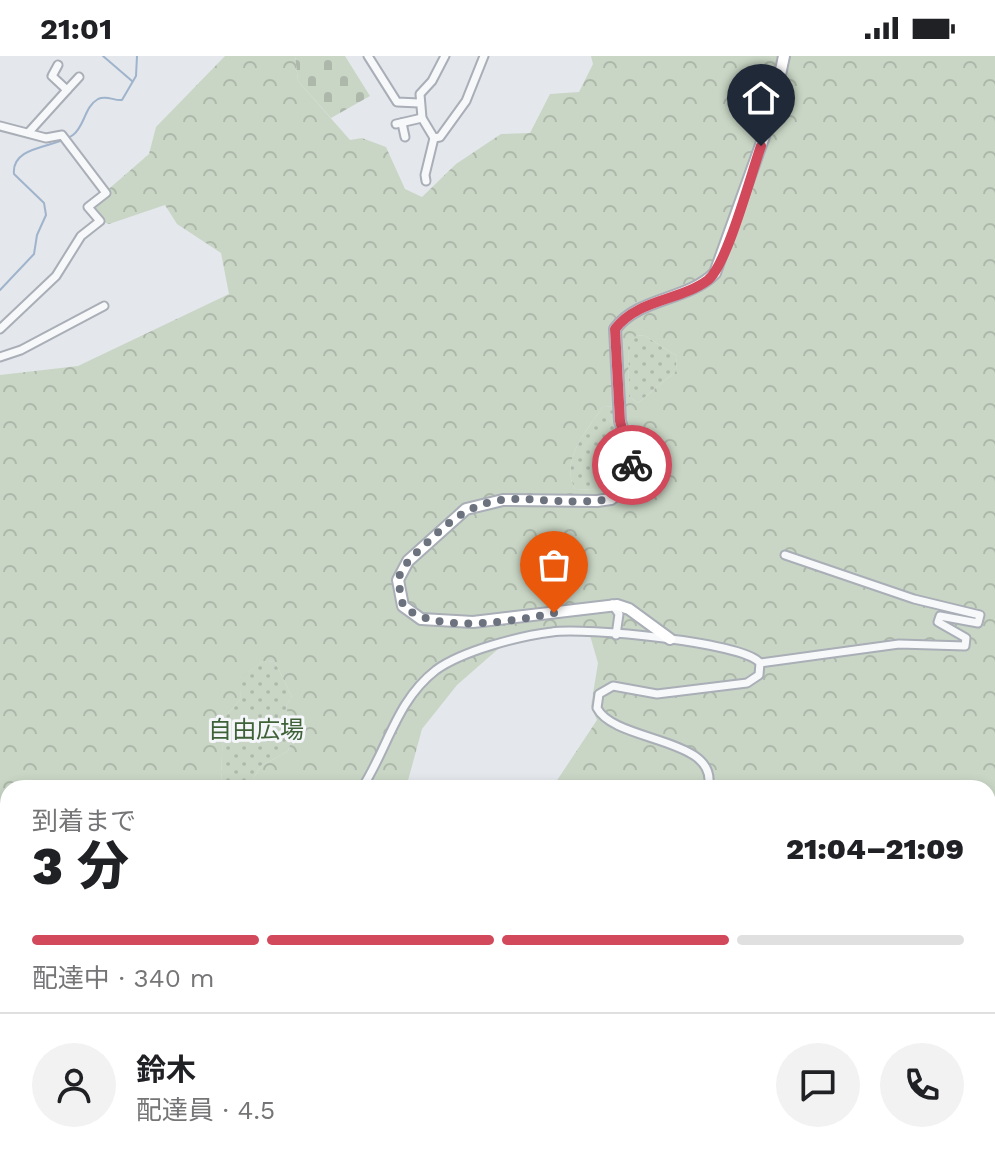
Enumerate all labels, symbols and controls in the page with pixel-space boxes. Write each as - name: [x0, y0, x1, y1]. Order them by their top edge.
- text: 21:01: [40, 11, 112, 46]
- pin: [727, 64, 795, 146]
- icon: home: [739, 76, 783, 120]
- courier: [592, 425, 672, 505]
- icon: bike: [610, 443, 654, 487]
- pin: [520, 531, 588, 613]
- icon: bag: [532, 543, 576, 587]
- park label: 自由広場: [208, 716, 304, 744]
- text: 到着まで: [32, 806, 136, 836]
- text: 21:04–21:09: [786, 831, 964, 866]
- text: 3 分: [32, 836, 129, 897]
- text: 配達中 · 340 m: [32, 963, 214, 993]
- button: person: [32, 1043, 116, 1127]
- button: chat: [776, 1043, 860, 1127]
- button: phone: [880, 1043, 964, 1127]
- text: 鈴木: [136, 1052, 196, 1087]
- text: 配達員 · 4.5: [136, 1095, 275, 1125]

